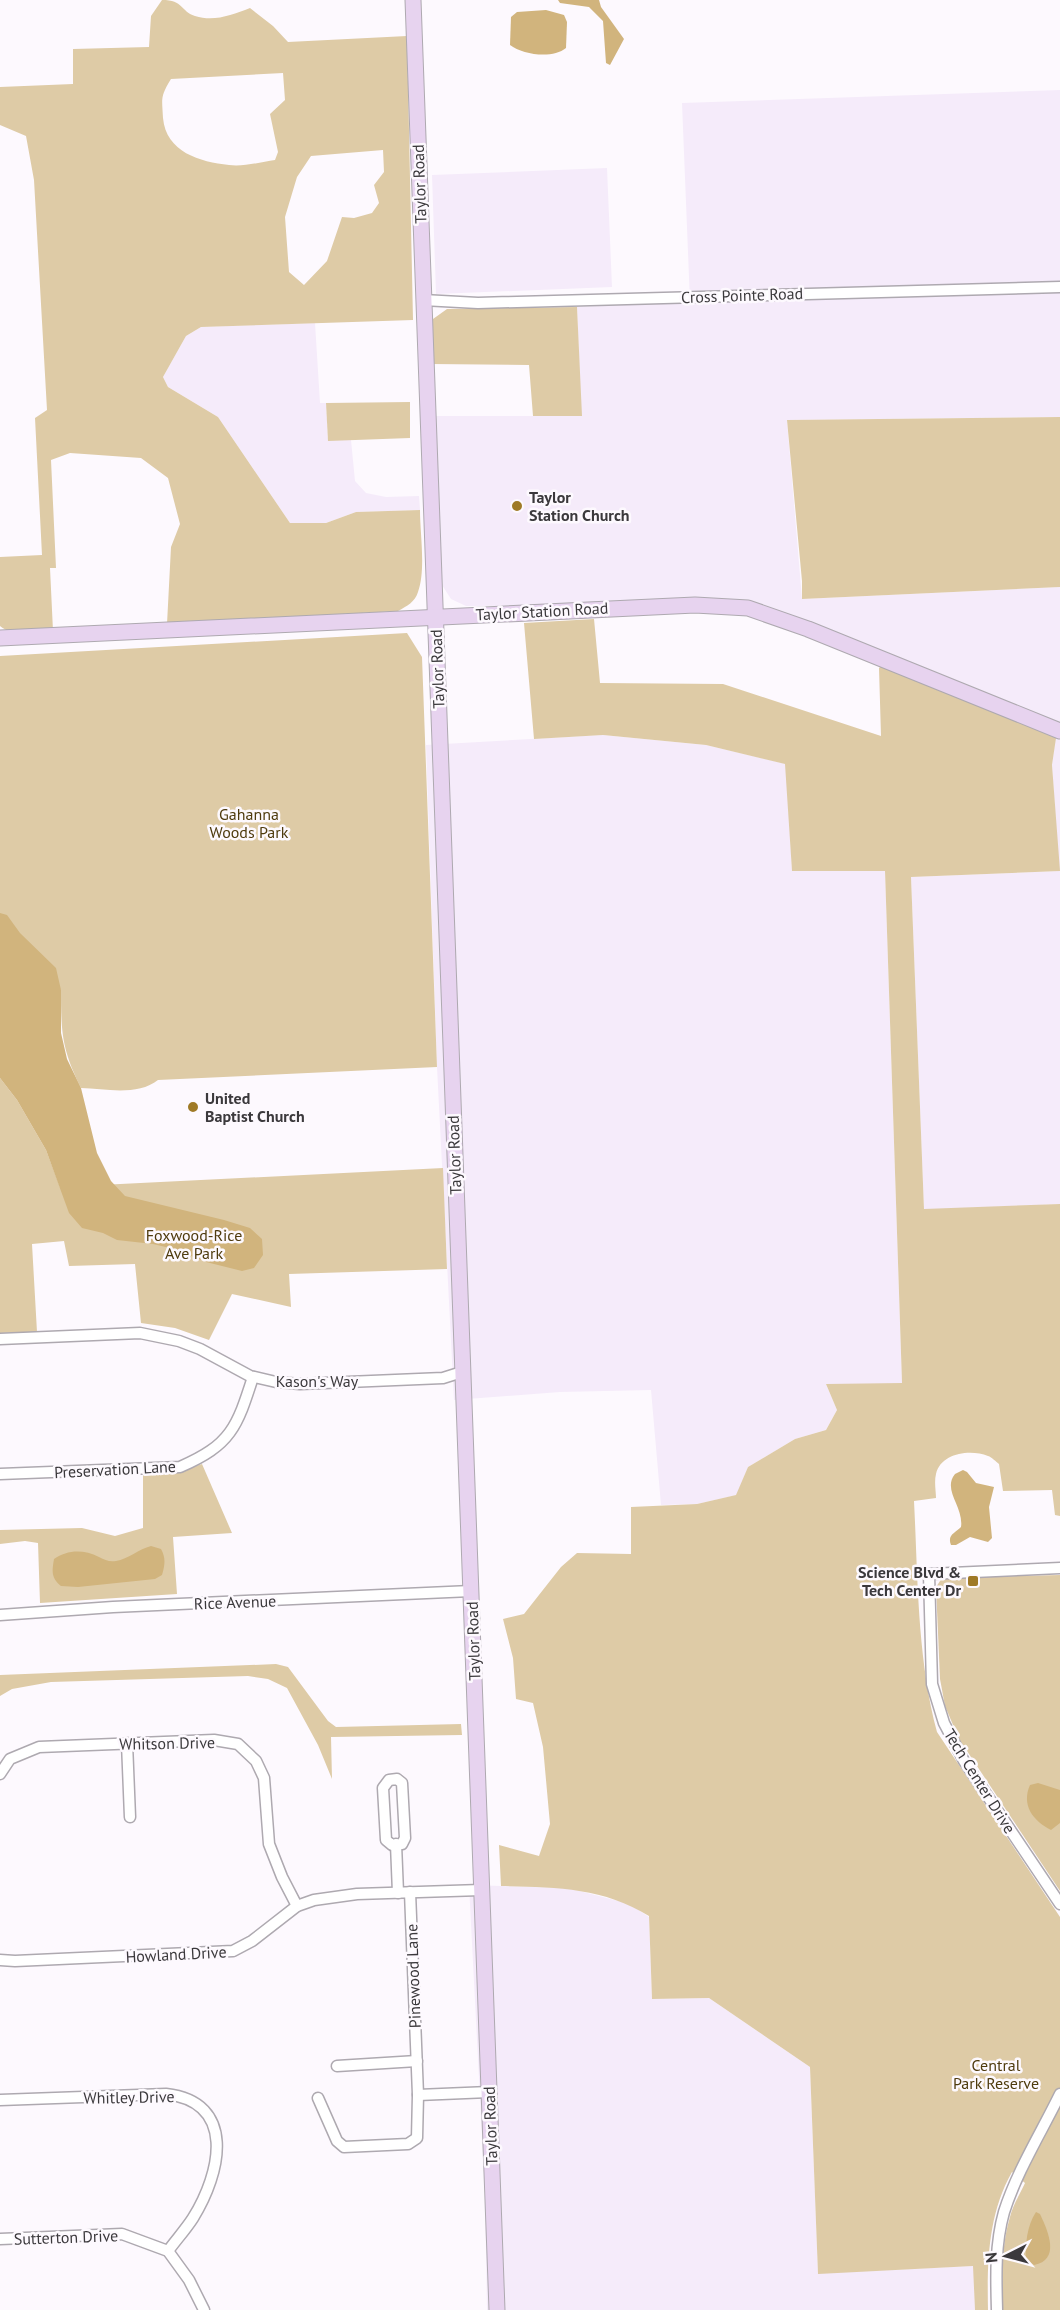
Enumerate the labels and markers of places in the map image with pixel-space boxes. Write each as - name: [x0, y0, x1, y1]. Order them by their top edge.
- place label: Taylor Station Church: [529, 487, 630, 525]
- marker: Taylor Station Church: [510, 499, 524, 513]
- place label: United Baptist Church: [205, 1088, 305, 1126]
- marker: United Baptist Church: [186, 1100, 200, 1114]
- place label: Science Blvd & Tech Center Dr: [858, 1562, 961, 1600]
- marker: Science Blvd & Tech Center Dr: [966, 1574, 980, 1588]

